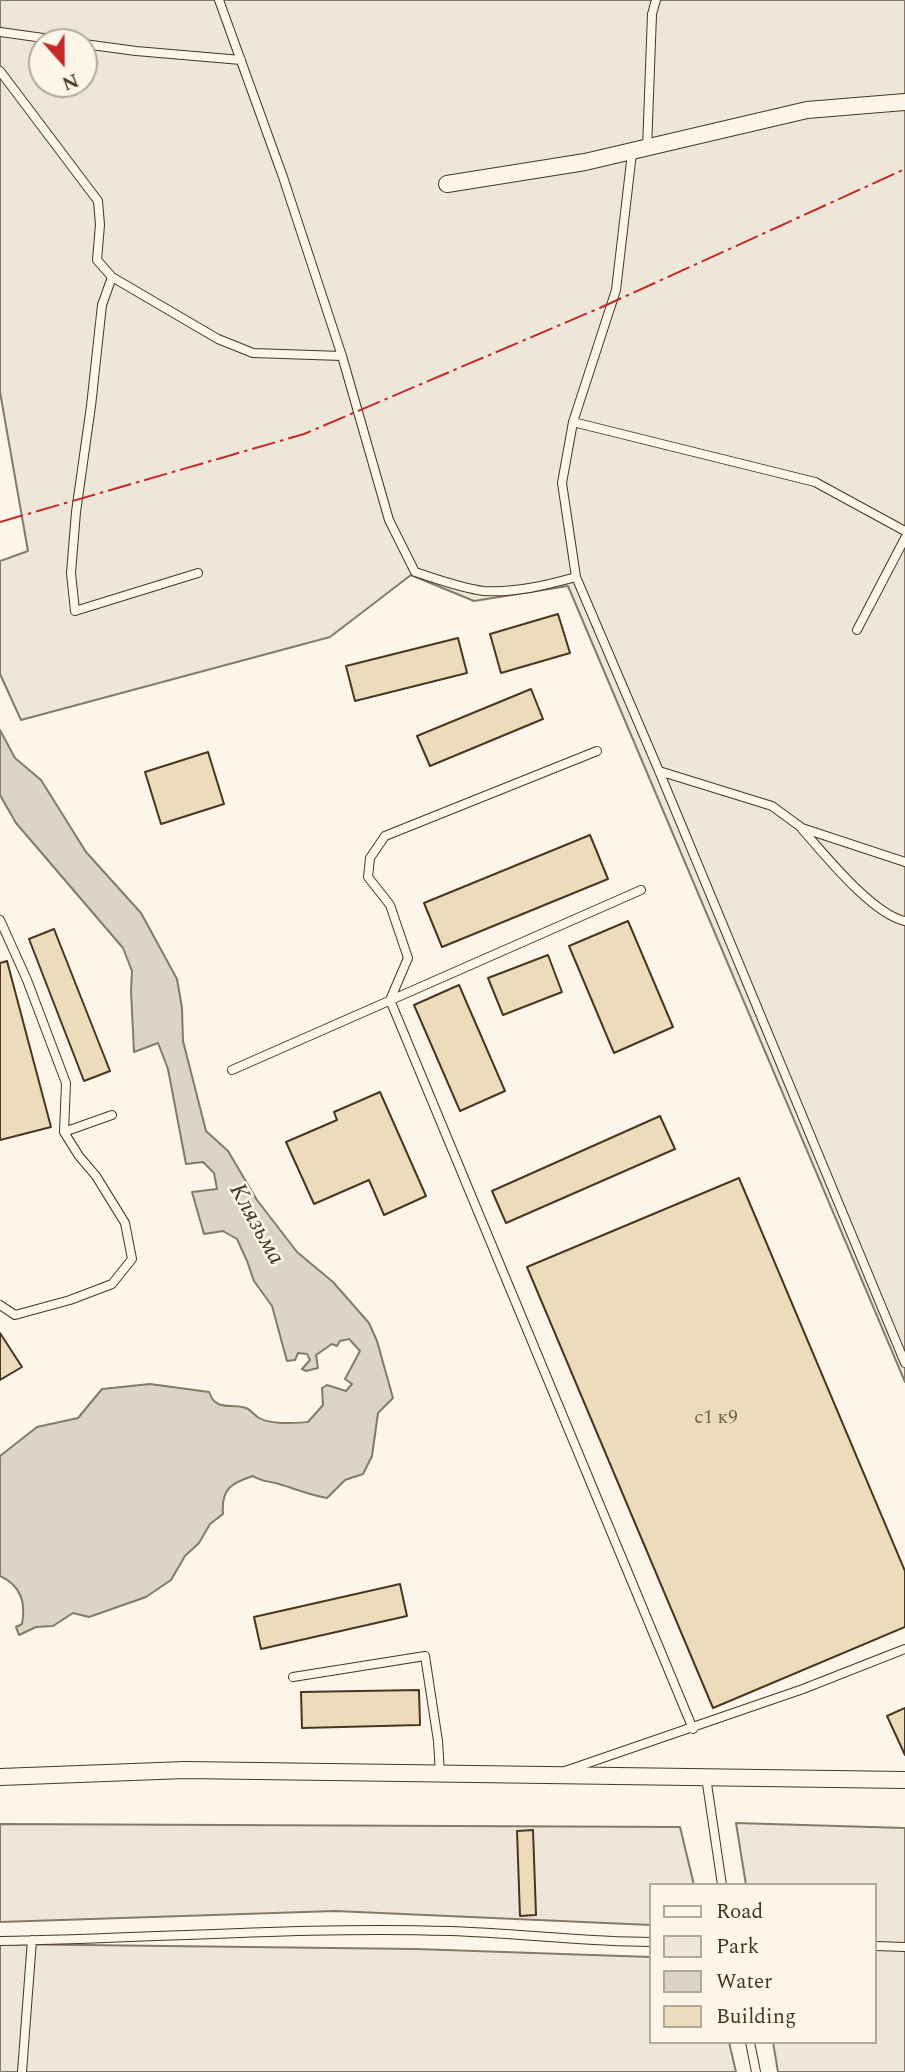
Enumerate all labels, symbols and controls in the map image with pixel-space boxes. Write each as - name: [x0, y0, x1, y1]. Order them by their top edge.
- north arrow: [28, 28, 98, 98]
- text: N: [58, 65, 82, 98]
- water label: Клязьма: [221, 1179, 289, 1271]
- house number: с1 к9: [694, 1408, 738, 1430]
- legend: [650, 1883, 877, 2044]
- text: Road: [716, 1896, 763, 1928]
- text: Park: [716, 1931, 759, 1963]
- text: Water: [716, 1966, 772, 1998]
- text: Building: [716, 2001, 796, 2033]

